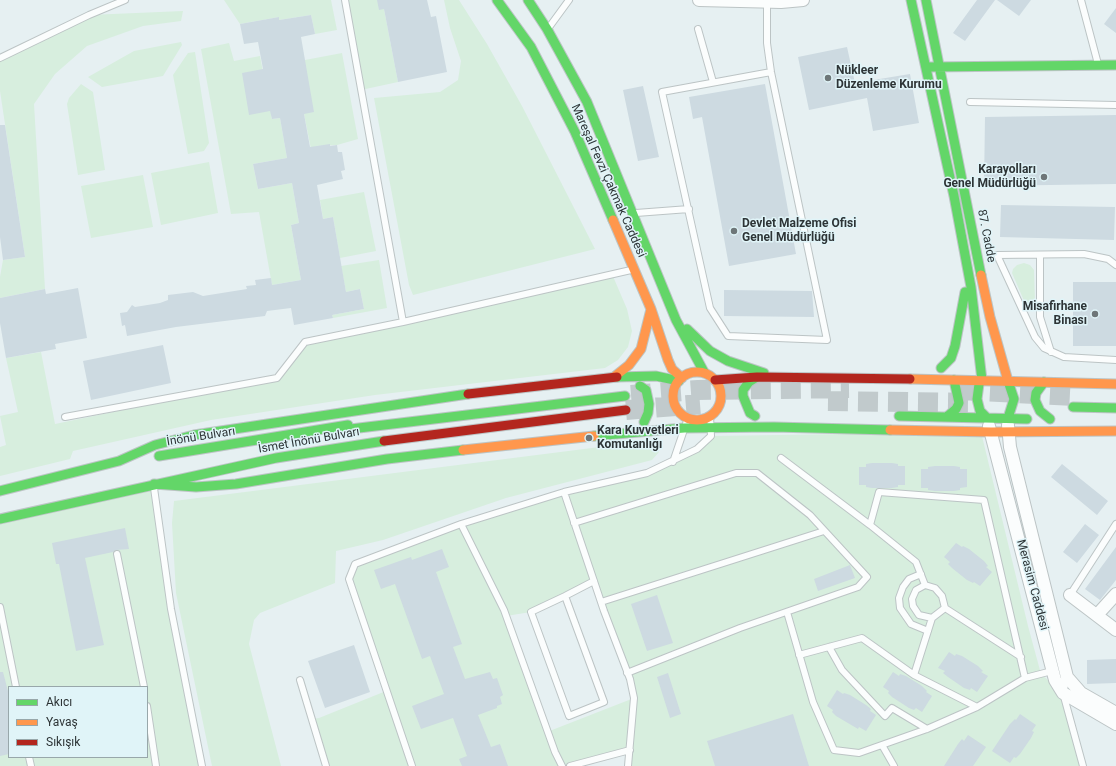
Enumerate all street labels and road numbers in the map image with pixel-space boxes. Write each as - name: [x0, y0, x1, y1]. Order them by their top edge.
- street label: Mareşal Fevzi Çakmak Caddesi: [568, 102, 648, 260]
- street label: 87. Cadde: [974, 208, 998, 264]
- street label: İnönü Bulvarı: [166, 424, 236, 450]
- street label: İsmet İnönü Bulvarı: [257, 425, 361, 457]
- street label: Merasim Caddesi: [1013, 538, 1051, 632]

